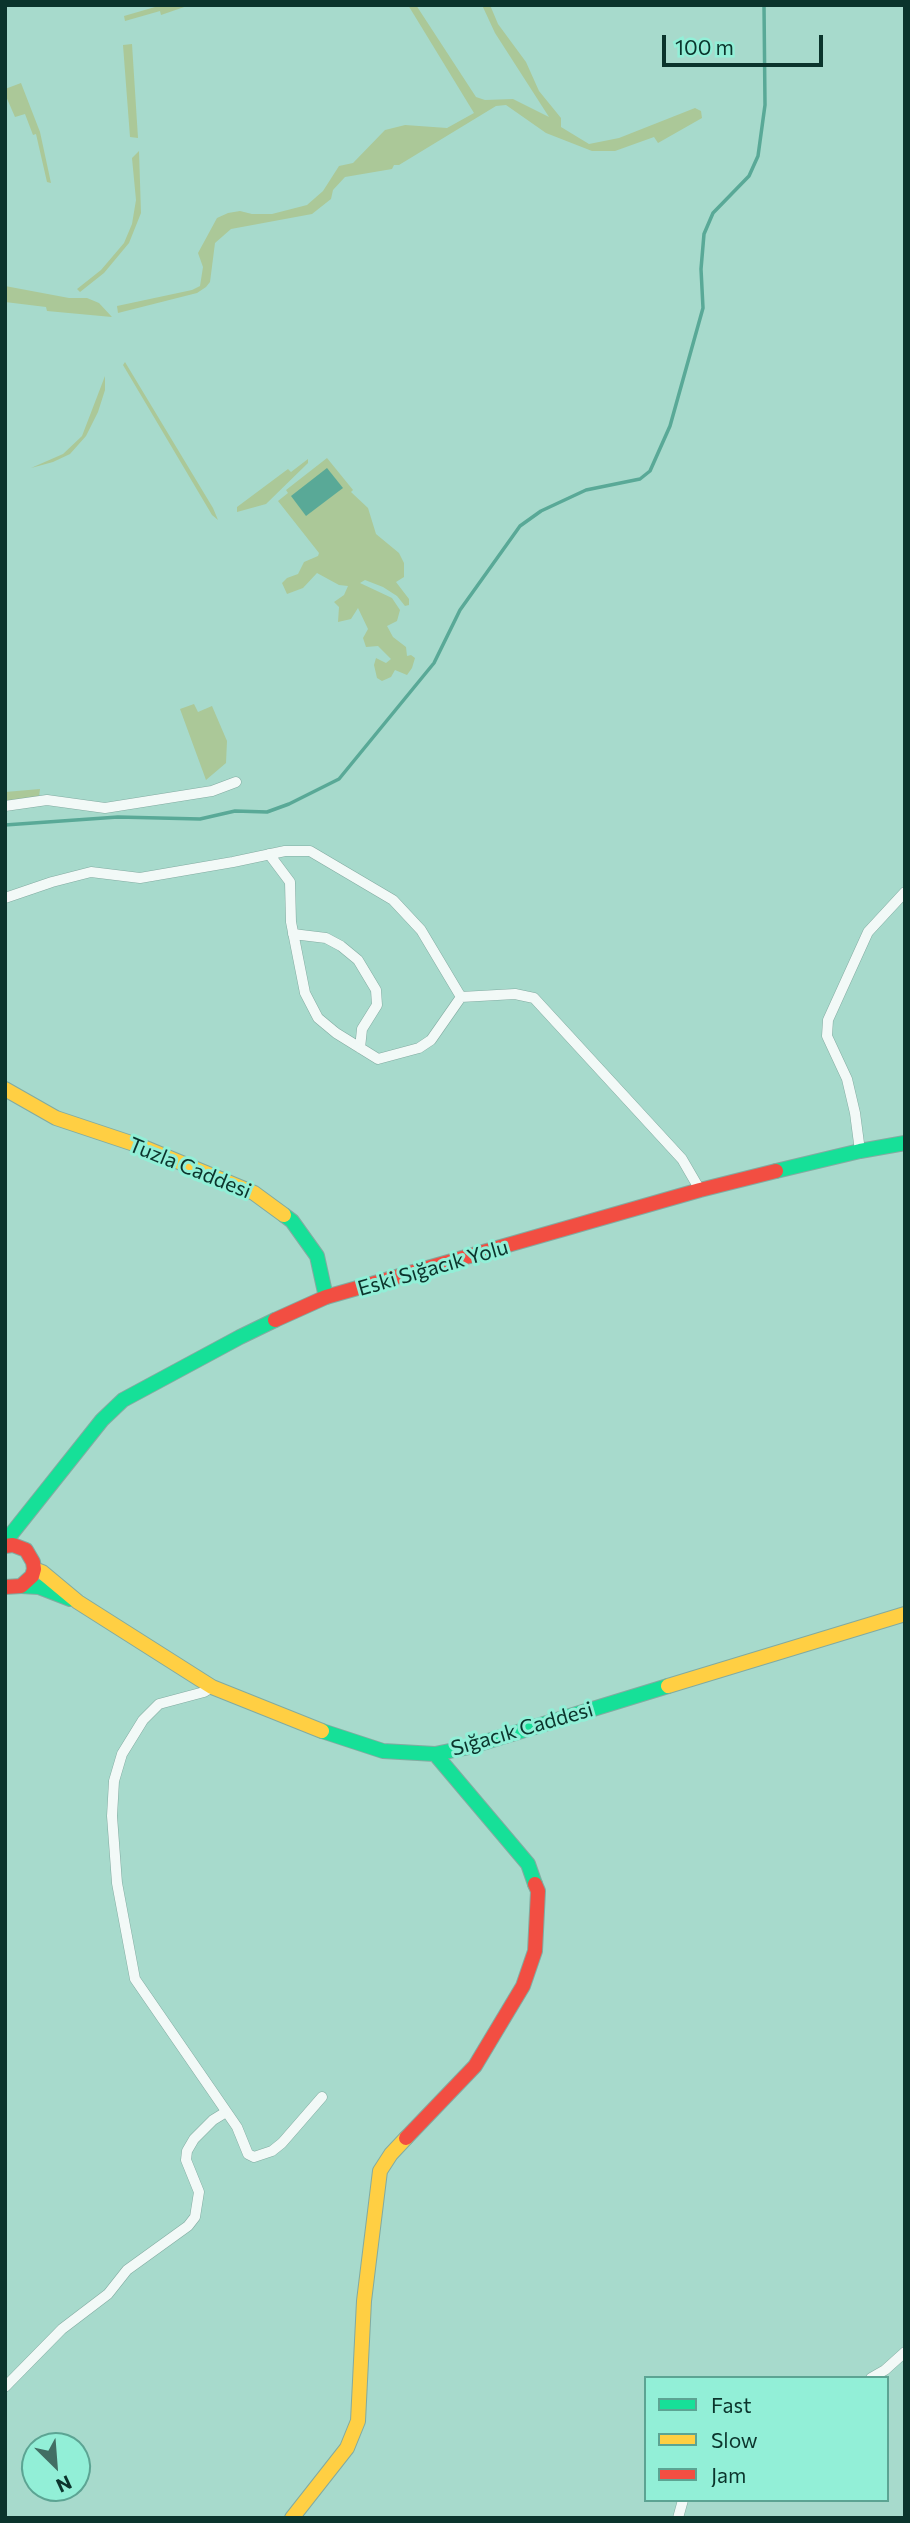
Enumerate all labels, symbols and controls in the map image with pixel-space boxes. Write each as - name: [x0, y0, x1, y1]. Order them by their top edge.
- scale bar: [665, 21, 826, 65]
- text: 100 m: [675, 34, 734, 59]
- street label: Tuzla Caddesi: [125, 1132, 255, 1204]
- street label: Eski Sığacık Yolu: [355, 1234, 511, 1302]
- street label: Sığacık Caddesi: [448, 1697, 596, 1761]
- legend: [644, 2376, 889, 2502]
- text: Fast: [711, 2392, 752, 2417]
- text: Slow: [711, 2427, 758, 2452]
- north arrow: [21, 2432, 91, 2502]
- text: Jam: [711, 2462, 746, 2487]
- text: N: [53, 2471, 76, 2498]

